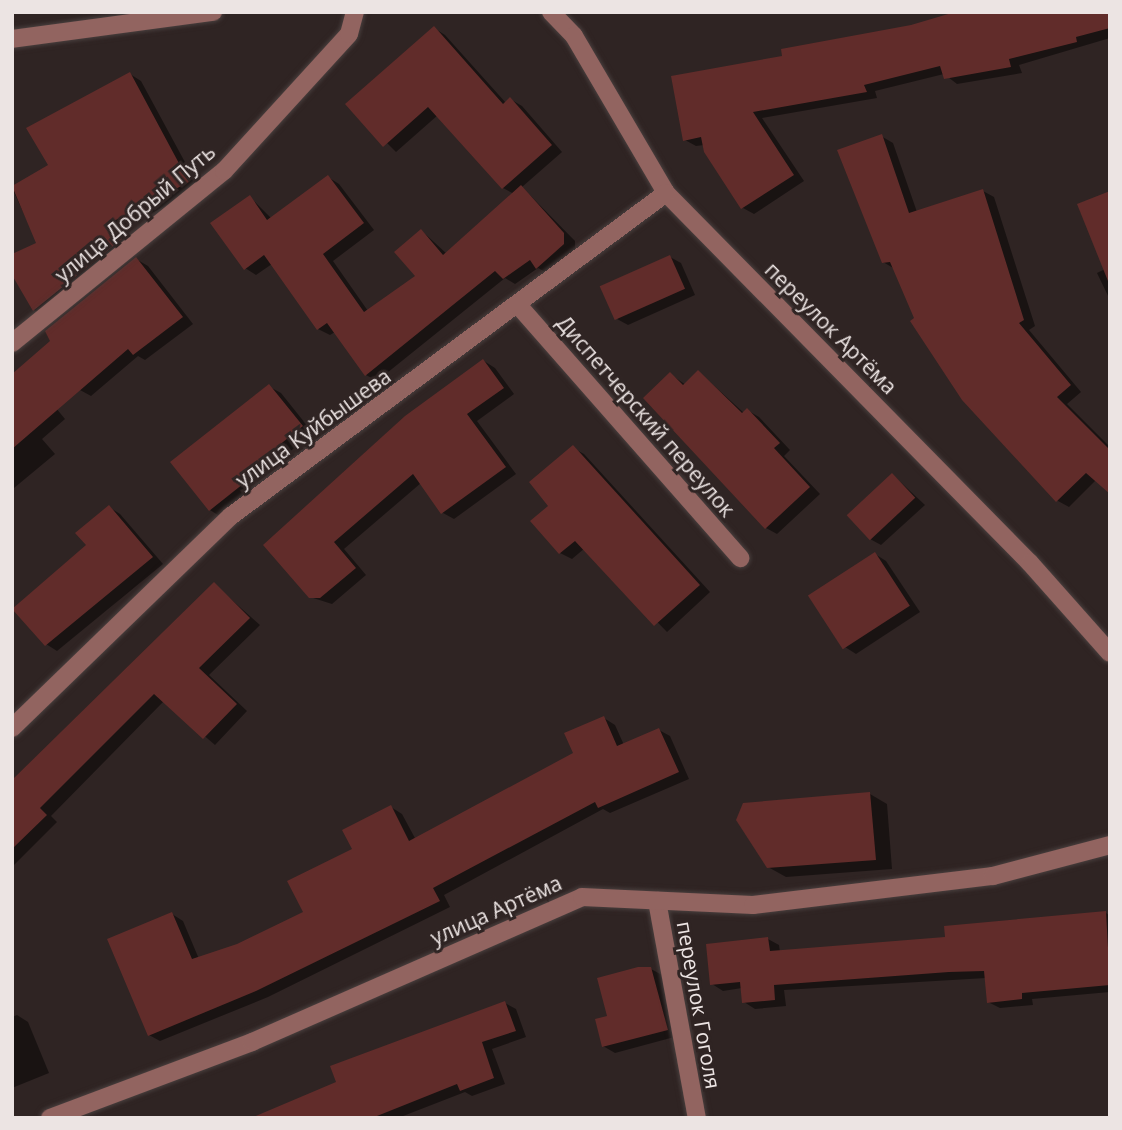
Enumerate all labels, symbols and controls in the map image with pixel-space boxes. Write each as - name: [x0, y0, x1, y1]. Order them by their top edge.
- street label: улица Добрый Путь: [50, 139, 220, 287]
- street label: переулок Артёма: [760, 257, 902, 399]
- street label: Диспетчерский переулок: [552, 310, 740, 522]
- street label: улица Куйбышева: [230, 363, 396, 493]
- street label: улица Артёма: [426, 870, 566, 950]
- street label: переулок Гоголя: [672, 919, 726, 1091]

